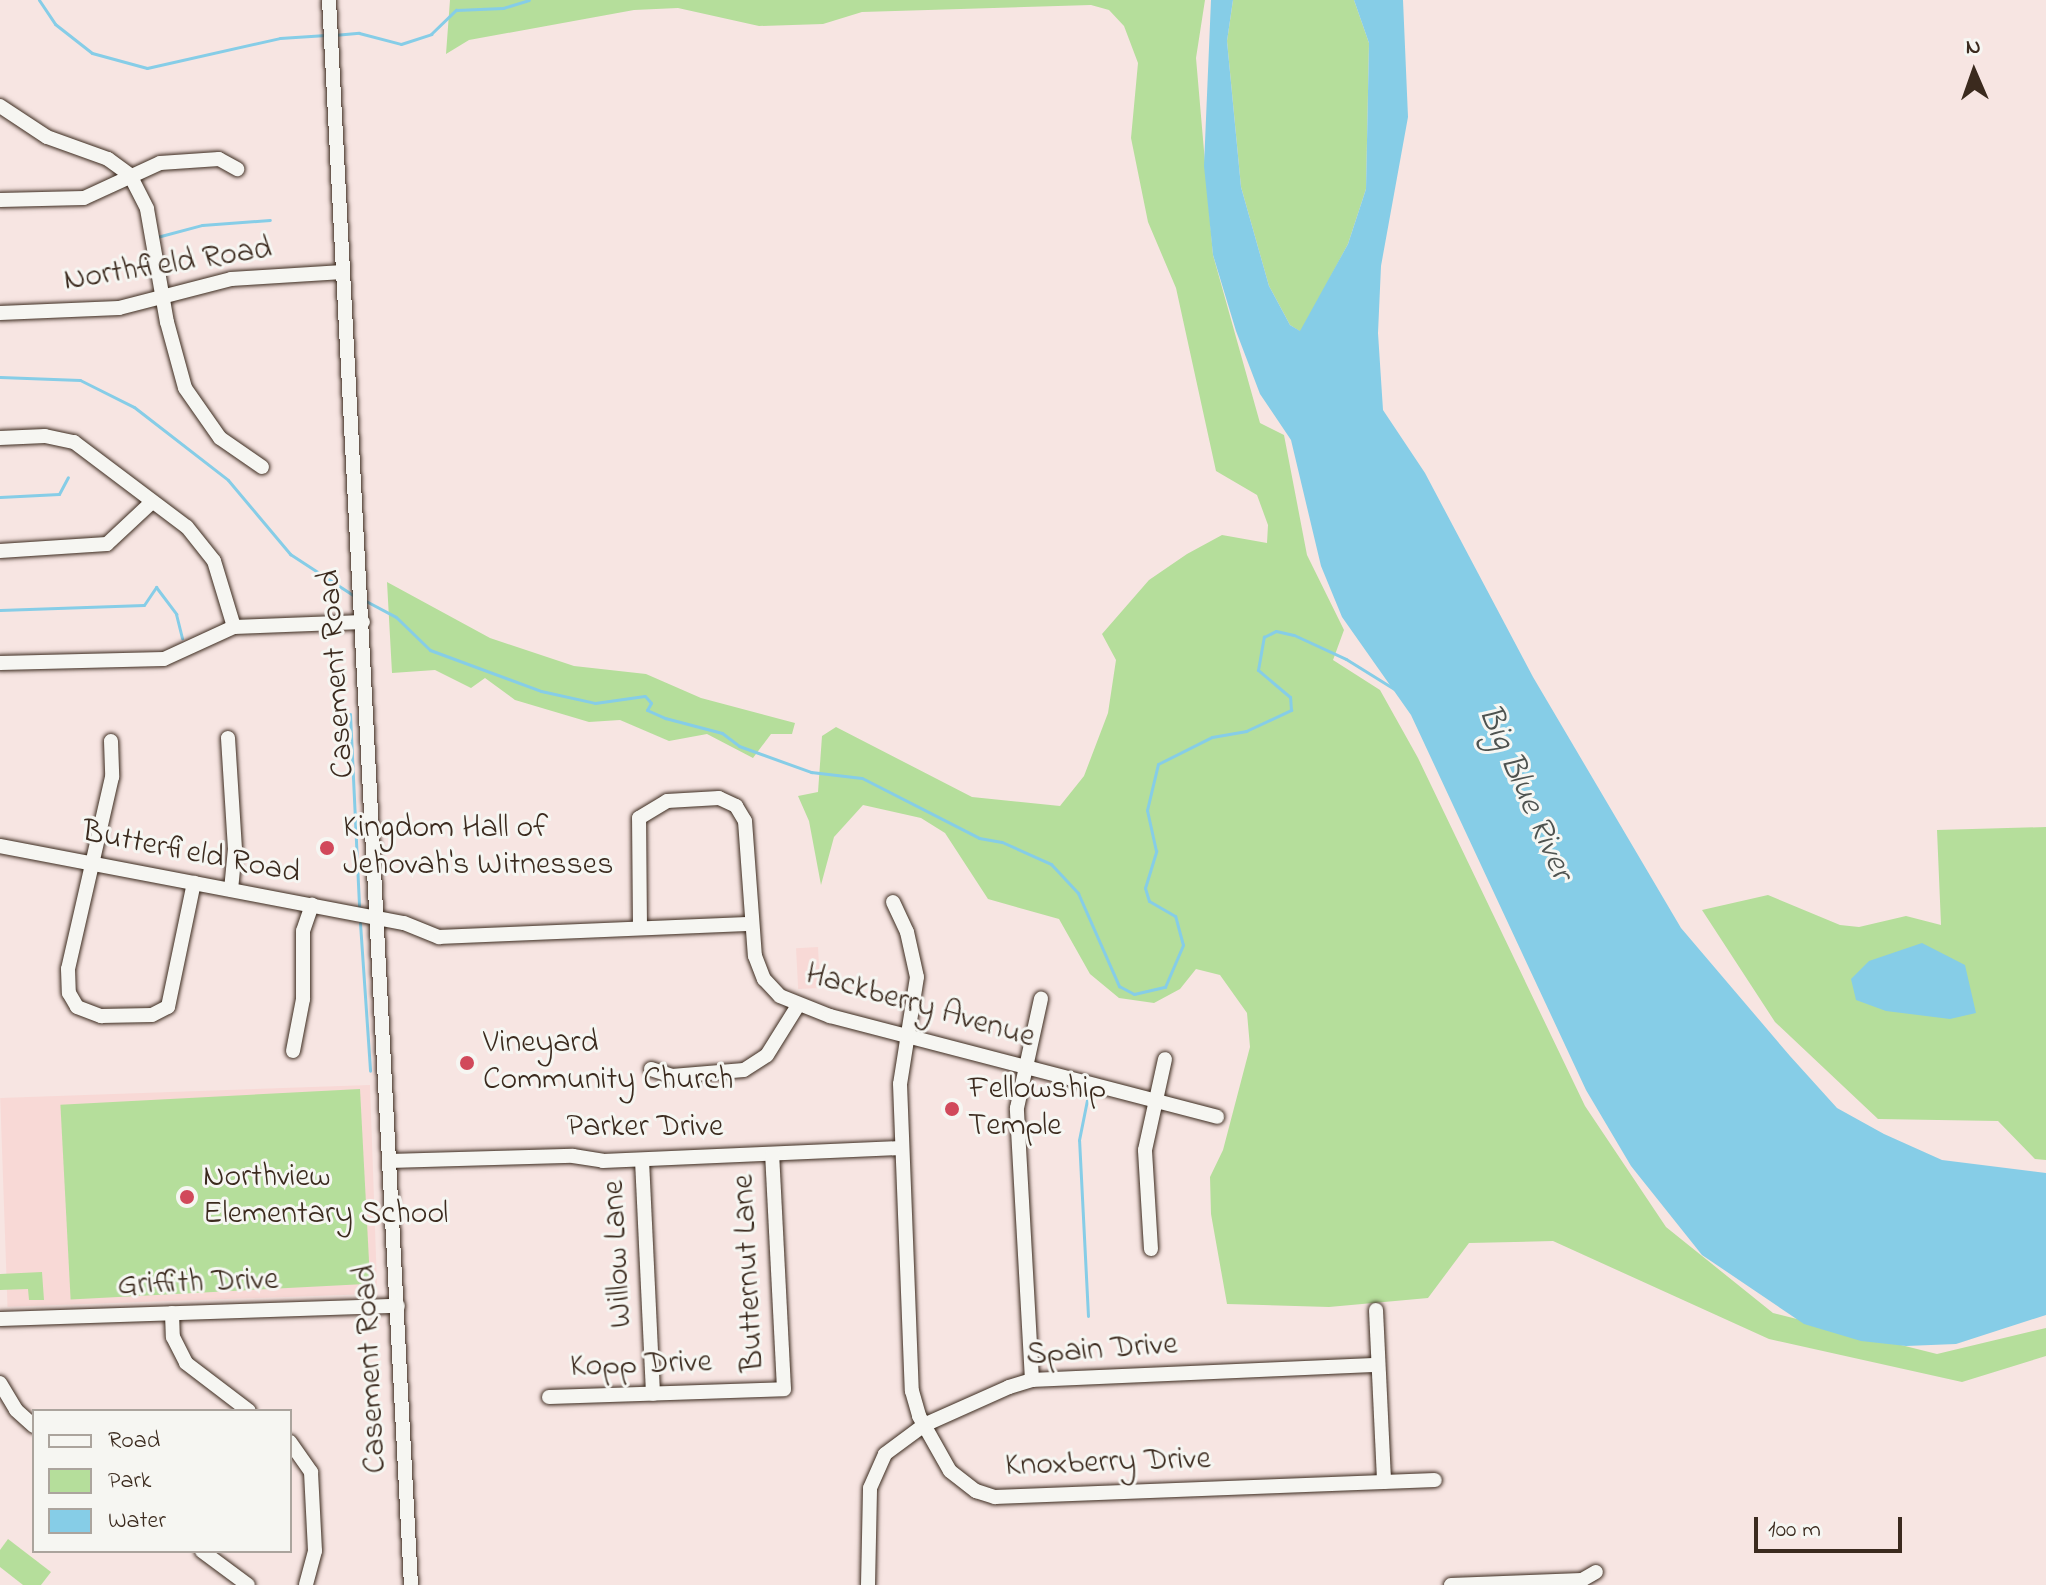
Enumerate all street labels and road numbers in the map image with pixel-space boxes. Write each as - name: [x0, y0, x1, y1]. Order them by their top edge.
- street label: Northfield Road: [61, 231, 275, 301]
- street label: Casement Road: [312, 569, 364, 779]
- street label: Butterfield Road: [79, 814, 303, 894]
- street label: Hackberry Avenue: [801, 956, 1039, 1058]
- street label: Parker Drive: [567, 1109, 723, 1147]
- street label: Butternut Lane: [726, 1173, 774, 1373]
- street label: Willow Lane: [596, 1179, 642, 1329]
- street label: Griffith Drive: [117, 1262, 279, 1306]
- street label: Casement Road: [347, 1264, 397, 1474]
- street label: Spain Drive: [1025, 1327, 1179, 1375]
- street label: Kopp Drive: [569, 1344, 713, 1388]
- street label: Knoxberry Drive: [1004, 1441, 1212, 1487]

